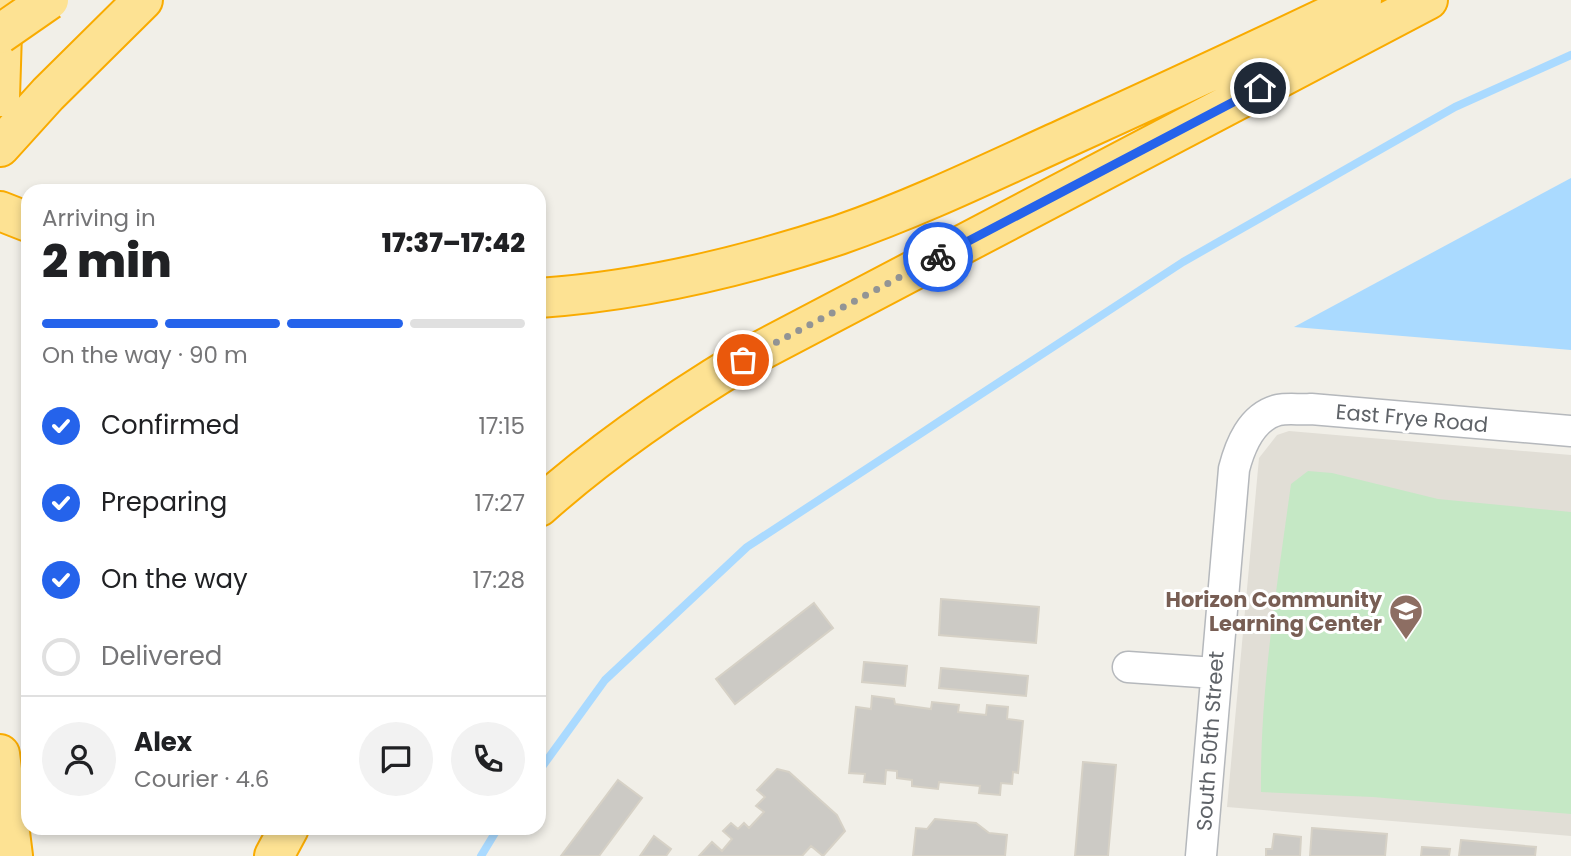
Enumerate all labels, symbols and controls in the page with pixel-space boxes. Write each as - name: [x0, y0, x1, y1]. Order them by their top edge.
- pin: [1230, 58, 1290, 118]
- icon: home: [1241, 69, 1279, 107]
- text: Arriving in: [42, 202, 156, 234]
- courier: [903, 222, 973, 292]
- text: 17:37–17:42: [382, 225, 525, 261]
- text: 2 min: [42, 229, 172, 293]
- icon: bike: [919, 238, 957, 276]
- pin: [713, 330, 773, 390]
- text: On the way · 90 m: [42, 339, 248, 371]
- icon: bag: [724, 341, 762, 379]
- street label: East Frye Road: [1335, 397, 1489, 439]
- icon: check: [42, 407, 80, 445]
- text: Confirmed: [101, 407, 239, 443]
- text: 17:15: [478, 410, 525, 442]
- icon: check: [42, 484, 80, 522]
- text: Preparing: [101, 484, 227, 520]
- text: 17:27: [474, 487, 525, 519]
- icon: check: [42, 561, 80, 599]
- text: On the way: [101, 561, 248, 597]
- text: 17:28: [472, 564, 525, 596]
- place label: Horizon Community Learning Center: [1166, 585, 1383, 638]
- school or university icon: Horizon Community Learning Center: [1387, 592, 1425, 641]
- text: Delivered: [101, 638, 222, 674]
- street label: South 50th Street: [1189, 650, 1231, 832]
- button: person: [42, 722, 116, 796]
- button: chat: [359, 722, 433, 796]
- button: phone: [451, 722, 525, 796]
- text: Alex: [134, 724, 192, 760]
- text: Courier · 4.6: [134, 763, 269, 795]

